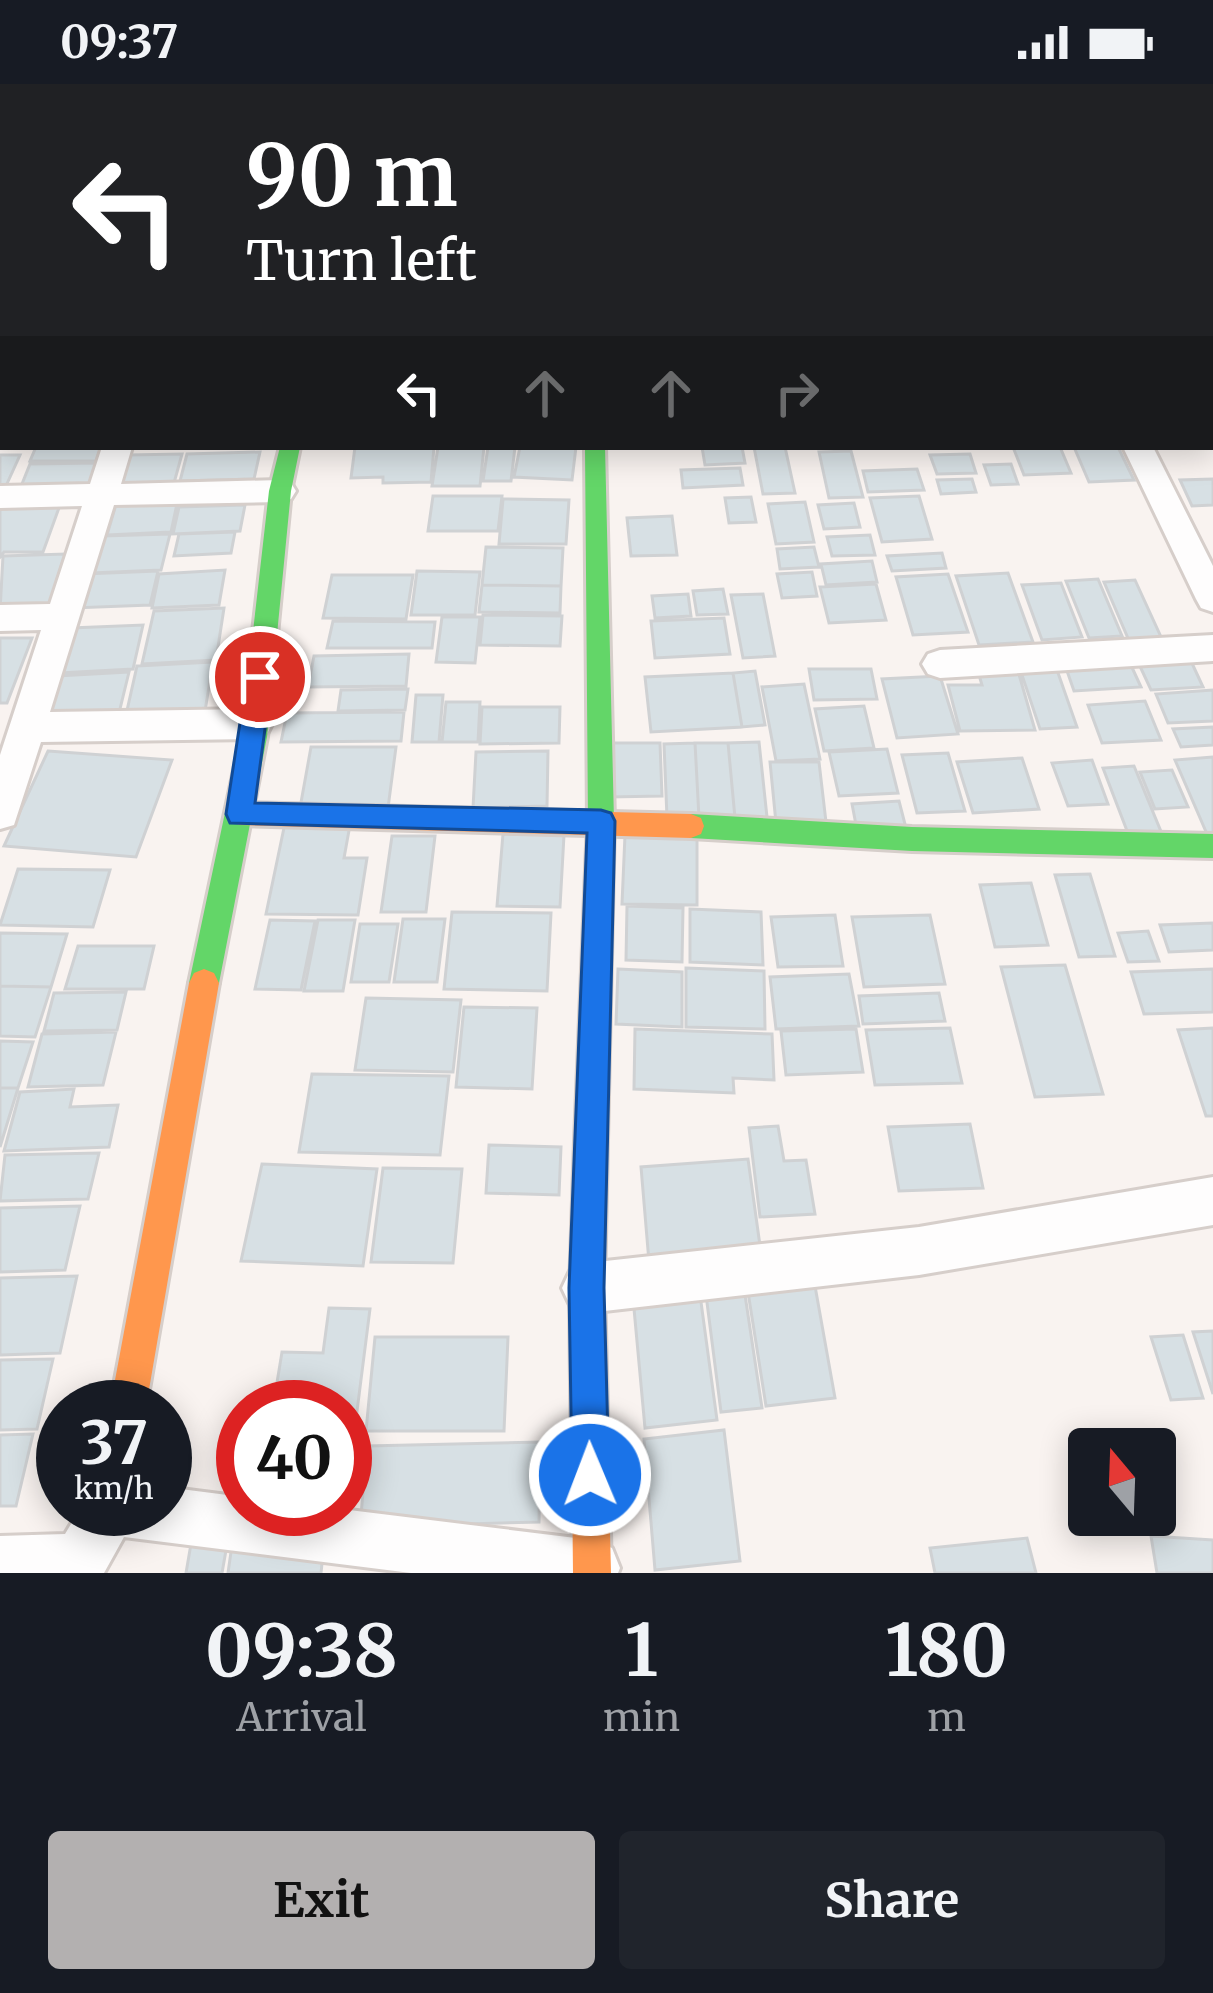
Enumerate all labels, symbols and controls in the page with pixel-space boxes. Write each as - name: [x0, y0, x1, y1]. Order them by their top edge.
- text: 09:37: [60, 14, 178, 70]
- text: 90 m: [246, 123, 458, 229]
- icon: left: [48, 132, 204, 288]
- text: Turn left: [246, 227, 477, 295]
- icon: left: [386, 360, 452, 426]
- icon: ahead: [512, 360, 578, 426]
- icon: ahead: [638, 360, 704, 426]
- icon: right: [764, 360, 830, 426]
- pin: [209, 626, 311, 728]
- icon: arrive: [227, 644, 293, 710]
- speed limit sign: 40: [216, 1380, 372, 1536]
- text: 37: [80, 1405, 148, 1480]
- position arrow: [527, 1412, 653, 1538]
- north arrow: [1068, 1428, 1176, 1536]
- map controls: [1068, 1428, 1176, 1536]
- text: km/h: [74, 1469, 154, 1507]
- text: 09:38: [205, 1605, 398, 1696]
- text: 1: [625, 1605, 658, 1696]
- text: 180: [885, 1605, 1008, 1696]
- text: Arrival: [236, 1693, 367, 1742]
- text: min: [603, 1693, 680, 1742]
- text: m: [927, 1693, 966, 1742]
- button: Exit: [48, 1831, 595, 1969]
- button: Share: [619, 1831, 1165, 1969]

